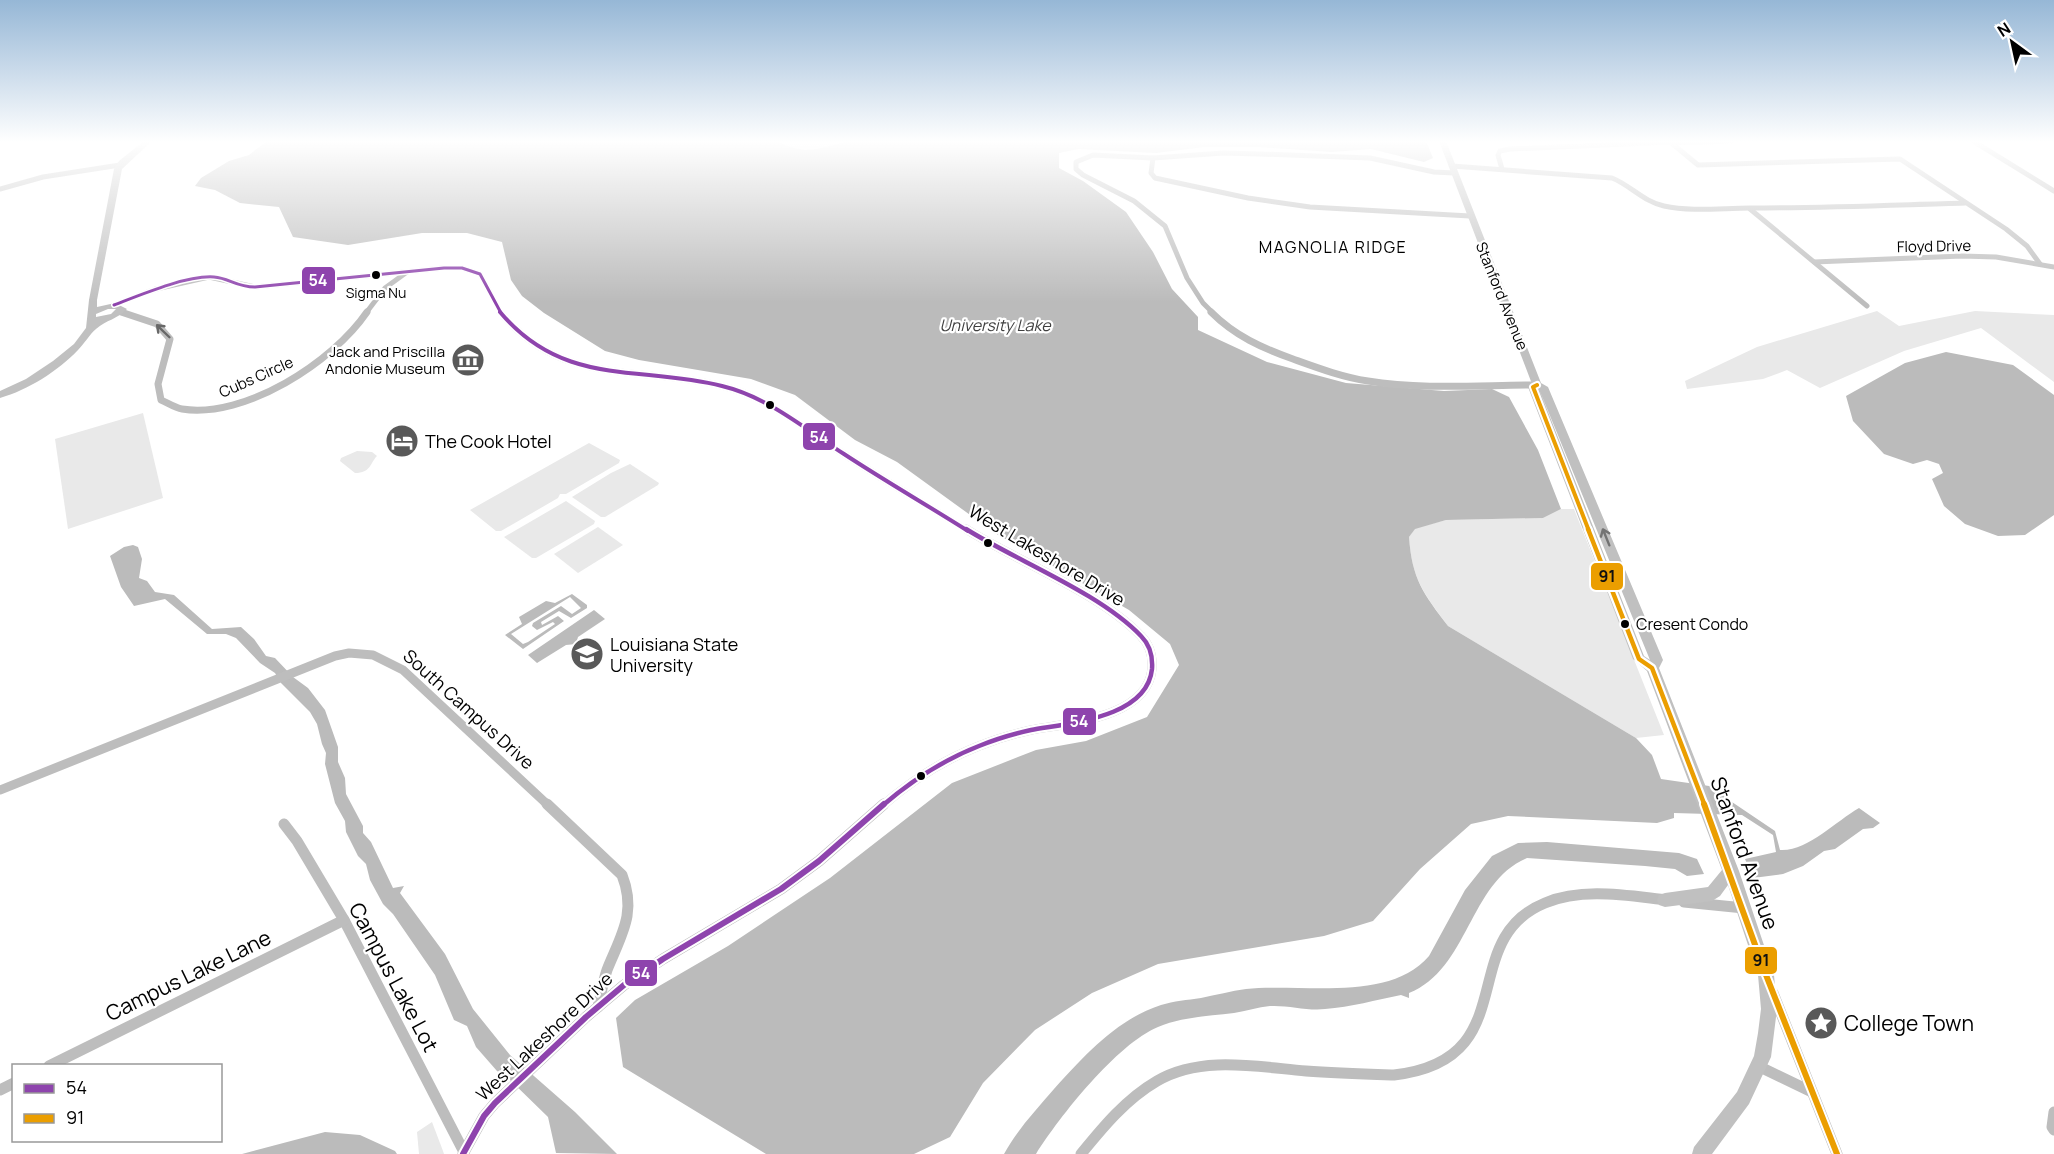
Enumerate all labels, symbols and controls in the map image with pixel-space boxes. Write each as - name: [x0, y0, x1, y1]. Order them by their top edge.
- north arrow: [1982, 12, 2042, 72]
- text: N: [1993, 17, 2015, 42]
- street label: Floyd Drive: [1897, 235, 1972, 257]
- district label: MAGNOLIA RIDGE: [1259, 236, 1407, 258]
- street label: Stanford Avenue: [1471, 239, 1533, 353]
- line badge: 54: [301, 266, 336, 295]
- text: 54: [308, 269, 328, 291]
- marker: Sigma Nu: [370, 269, 382, 281]
- place label: Sigma Nu: [346, 283, 406, 302]
- water label: University Lake: [939, 314, 1052, 336]
- one-way arrow: [155, 324, 170, 338]
- place label: Jack and Priscilla Andonie Museum: [325, 341, 445, 379]
- museum icon: Jack and Priscilla Andonie Museum: [450, 342, 486, 378]
- street label: Cubs Circle: [216, 351, 297, 403]
- unlabelled marker: [764, 399, 776, 411]
- line badge: 54: [802, 422, 836, 451]
- hotel icon: The Cook Hotel: [384, 423, 420, 459]
- text: 54: [809, 426, 829, 448]
- place label: The Cook Hotel: [425, 429, 552, 453]
- street label: West Lakeshore Drive: [964, 499, 1130, 611]
- one-way arrow: [1600, 528, 1611, 546]
- unlabelled marker: [982, 537, 994, 549]
- line badge: 91: [1590, 562, 1624, 591]
- text: 91: [1599, 565, 1615, 587]
- place label: Cresent Condo: [1636, 613, 1748, 635]
- marker: Cresent Condo: [1619, 618, 1631, 630]
- place label: Louisiana State University: [610, 632, 738, 677]
- school or university icon: Louisiana State University: [569, 636, 605, 672]
- street label: South Campus Drive: [398, 644, 540, 774]
- line badge: 54: [1062, 707, 1097, 736]
- text: 54: [1069, 710, 1089, 732]
- unlabelled marker: [915, 770, 927, 782]
- street label: Stanford Avenue: [1704, 773, 1786, 933]
- street label: Campus Lake Lot: [343, 897, 445, 1057]
- street label: Campus Lake Lane: [101, 923, 275, 1027]
- line badge: 91: [1744, 946, 1778, 975]
- text: 91: [1753, 949, 1769, 971]
- line badge: 54: [624, 959, 658, 987]
- text: 54: [631, 962, 651, 984]
- street label: West Lakeshore Drive: [471, 966, 617, 1106]
- place icon: College Town: [1803, 1005, 1839, 1041]
- place label: College Town: [1844, 1009, 1974, 1037]
- legend: [12, 1064, 222, 1142]
- text: 54: [66, 1075, 87, 1099]
- text: 91: [66, 1105, 84, 1129]

